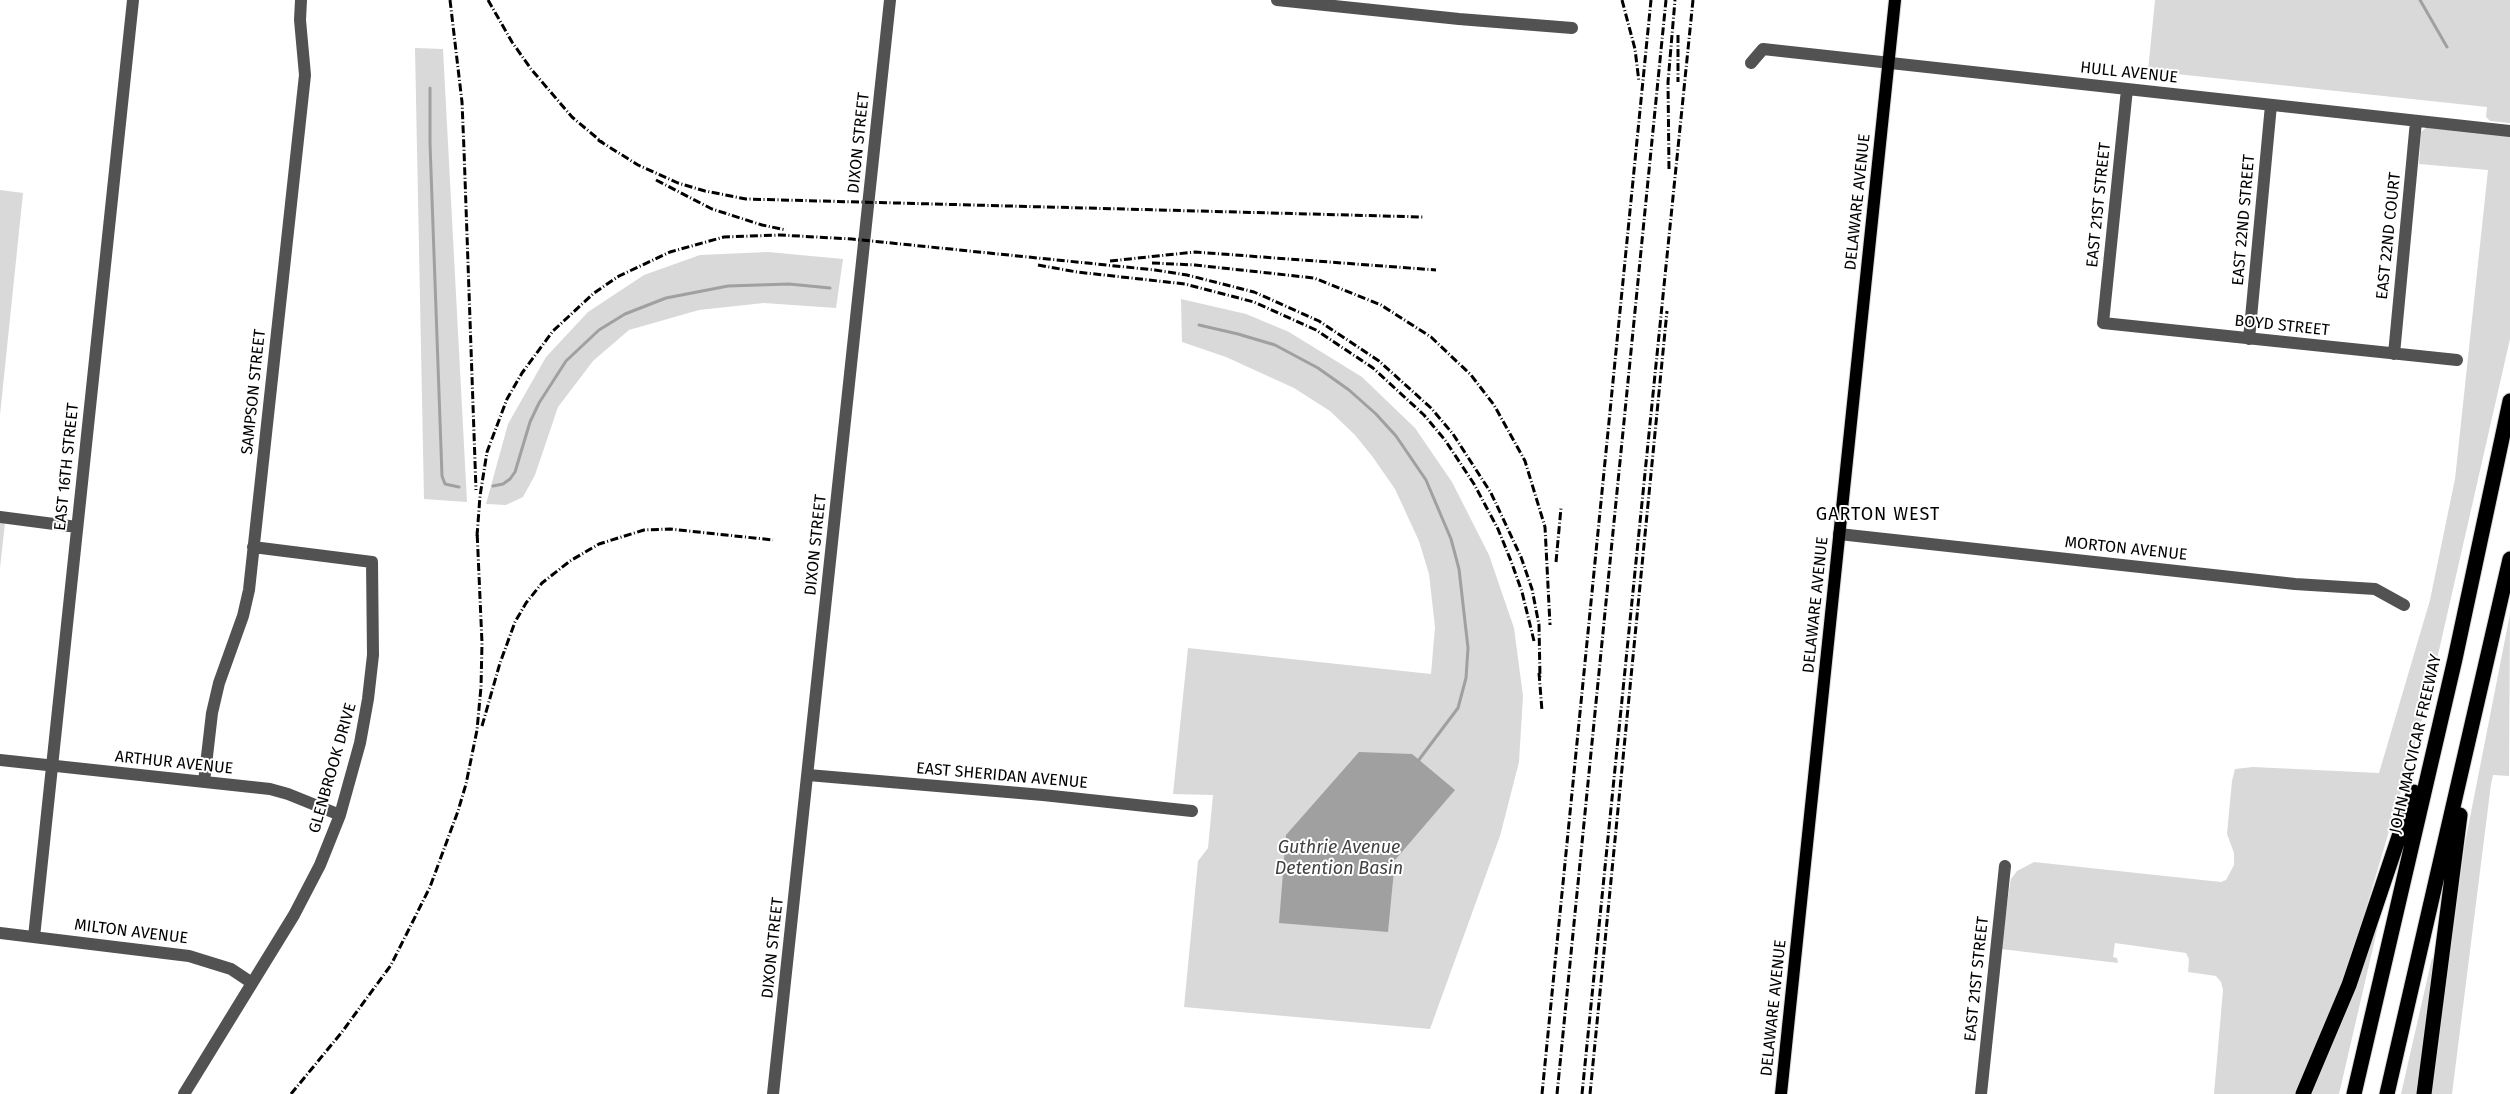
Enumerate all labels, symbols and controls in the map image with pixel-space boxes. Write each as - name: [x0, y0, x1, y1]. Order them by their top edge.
- street label: HULL AVENUE: [2079, 58, 2179, 88]
- street label: DIXON STREET: [844, 92, 874, 194]
- street label: DELAWARE AVENUE: [1841, 133, 1875, 271]
- street label: EAST 21ST STREET: [2083, 142, 2115, 268]
- street label: EAST 22ND STREET: [2229, 154, 2259, 286]
- street label: EAST 22ND COURT: [2373, 171, 2405, 301]
- street label: BOYD STREET: [2234, 311, 2330, 341]
- street label: SAMPSON STREET: [238, 328, 270, 456]
- street label: EAST 16TH STREET: [51, 402, 83, 532]
- street label: DIXON STREET: [801, 494, 831, 596]
- district label: GARTON WEST: [1814, 504, 1942, 526]
- street label: MORTON AVENUE: [2064, 533, 2188, 565]
- street label: DELAWARE AVENUE: [1799, 536, 1833, 674]
- street label: JOHN MACVICAR FREEWAY: [2386, 653, 2446, 835]
- street label: GLENBROOK DRIVE: [305, 701, 361, 835]
- street label: ARTHUR AVENUE: [114, 747, 234, 779]
- street label: EAST SHERIDAN AVENUE: [915, 759, 1089, 793]
- water label: Guthrie Avenue Detention Basin: [1275, 837, 1403, 880]
- street label: DIXON STREET: [758, 897, 788, 999]
- street label: MILTON AVENUE: [73, 916, 189, 948]
- street label: EAST 21ST STREET: [1961, 916, 1993, 1042]
- street label: DELAWARE AVENUE: [1757, 939, 1791, 1077]

